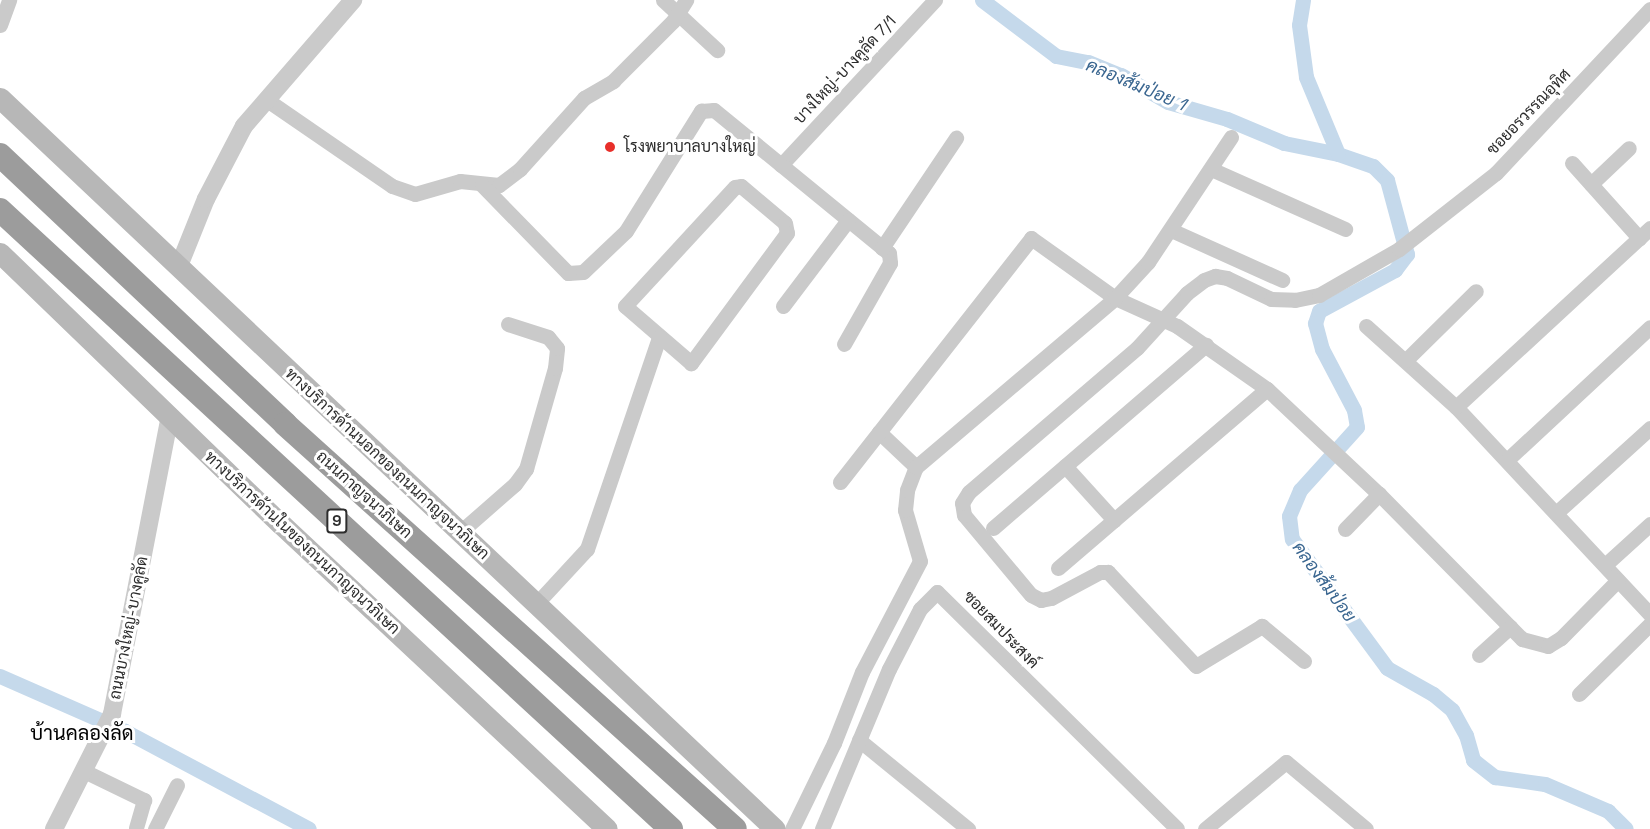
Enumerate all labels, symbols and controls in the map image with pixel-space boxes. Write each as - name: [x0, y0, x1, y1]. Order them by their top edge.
- street label: บางใหญ่-บางคูลัด 7/1: [790, 12, 900, 128]
- water label: คลองส้มป่อย 1: [1083, 54, 1189, 116]
- street label: ซอยอรวรรณอุทิศ: [1483, 65, 1575, 159]
- place label: โรงพยาบาลบางใหญ่: [624, 137, 756, 157]
- marker: โรงพยาบาลบางใหญ่: [601, 138, 619, 156]
- street label: ทางบริการด้านนอกของถนนกาญจนาภิเษก: [281, 364, 493, 564]
- street label: ทางบริการด้านในของถนนกาญจนาภิเษก: [200, 447, 404, 639]
- street label: ถนนกาญจนาภิเษก: [312, 447, 416, 543]
- road number: 9: [325, 509, 349, 533]
- water label: คลองส้มป่อย: [1288, 538, 1360, 626]
- street label: ถนนบางใหญ่-บางคูลัด: [106, 555, 152, 701]
- street label: ซอยสมประสงค์: [959, 587, 1043, 673]
- district label: บ้านคลองลัด: [30, 721, 134, 745]

